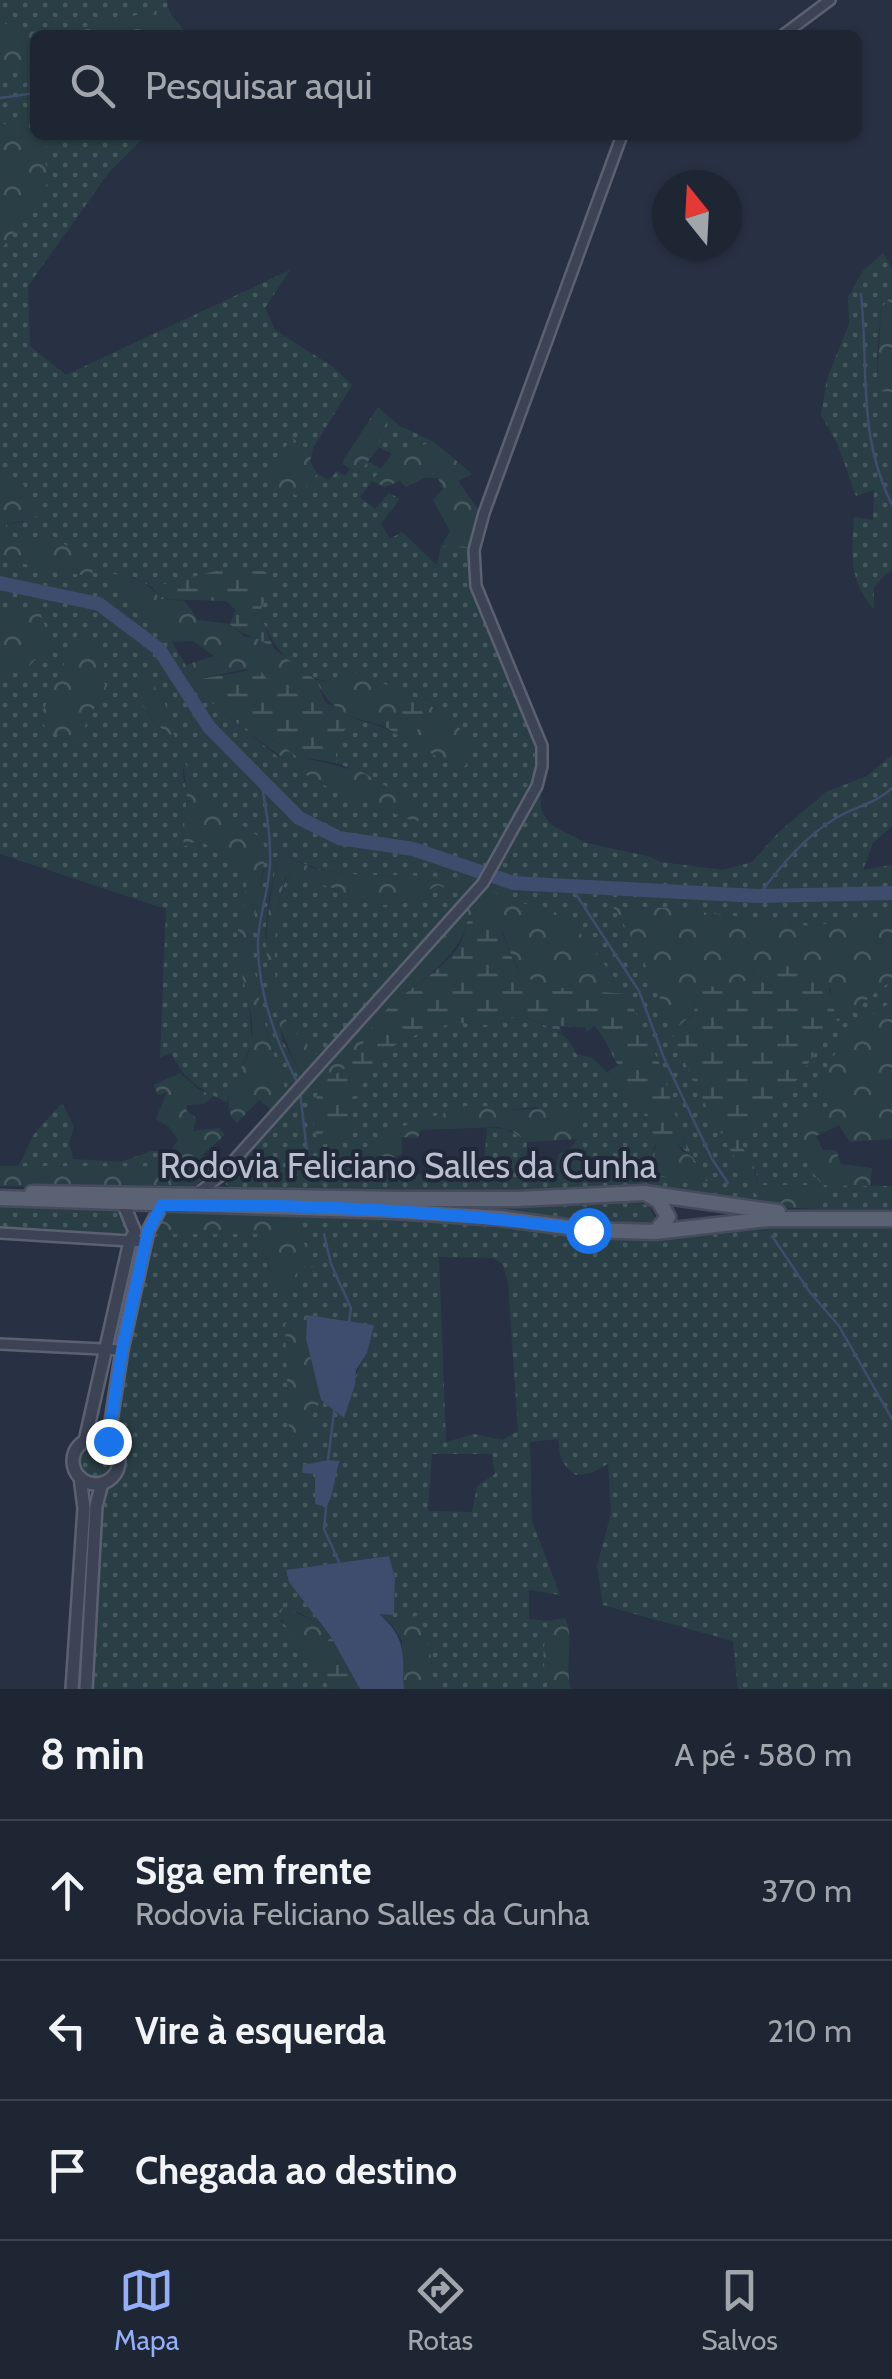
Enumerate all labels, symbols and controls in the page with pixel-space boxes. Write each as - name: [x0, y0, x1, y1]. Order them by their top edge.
- search box: [30, 30, 862, 140]
- icon: search: [65, 58, 120, 113]
- text: Pesquisar aqui: [145, 62, 372, 109]
- north arrow: [652, 170, 742, 260]
- street label: Rodovia Feliciano Salles da Cunha: [159, 1144, 657, 1187]
- route start: [566, 1208, 612, 1254]
- route end: [86, 1419, 132, 1465]
- text: 8 min: [40, 1728, 145, 1780]
- text: A pé · 580 m: [675, 1735, 852, 1774]
- text: Siga em frente: [135, 1847, 372, 1894]
- icon: ahead: [40, 1863, 95, 1918]
- text: 370 m: [761, 1871, 852, 1910]
- text: Rodovia Feliciano Salles da Cunha: [135, 1894, 590, 1933]
- icon: left: [40, 2003, 95, 2058]
- text: Vire à esquerda: [135, 2007, 386, 2054]
- text: 210 m: [767, 2011, 852, 2050]
- icon: arrive: [40, 2143, 95, 2198]
- text: Chegada ao destino: [135, 2147, 457, 2194]
- tab: Mapa: [114, 2263, 179, 2357]
- tab: Rotas: [407, 2263, 473, 2357]
- tab: Salvos: [701, 2263, 778, 2357]

